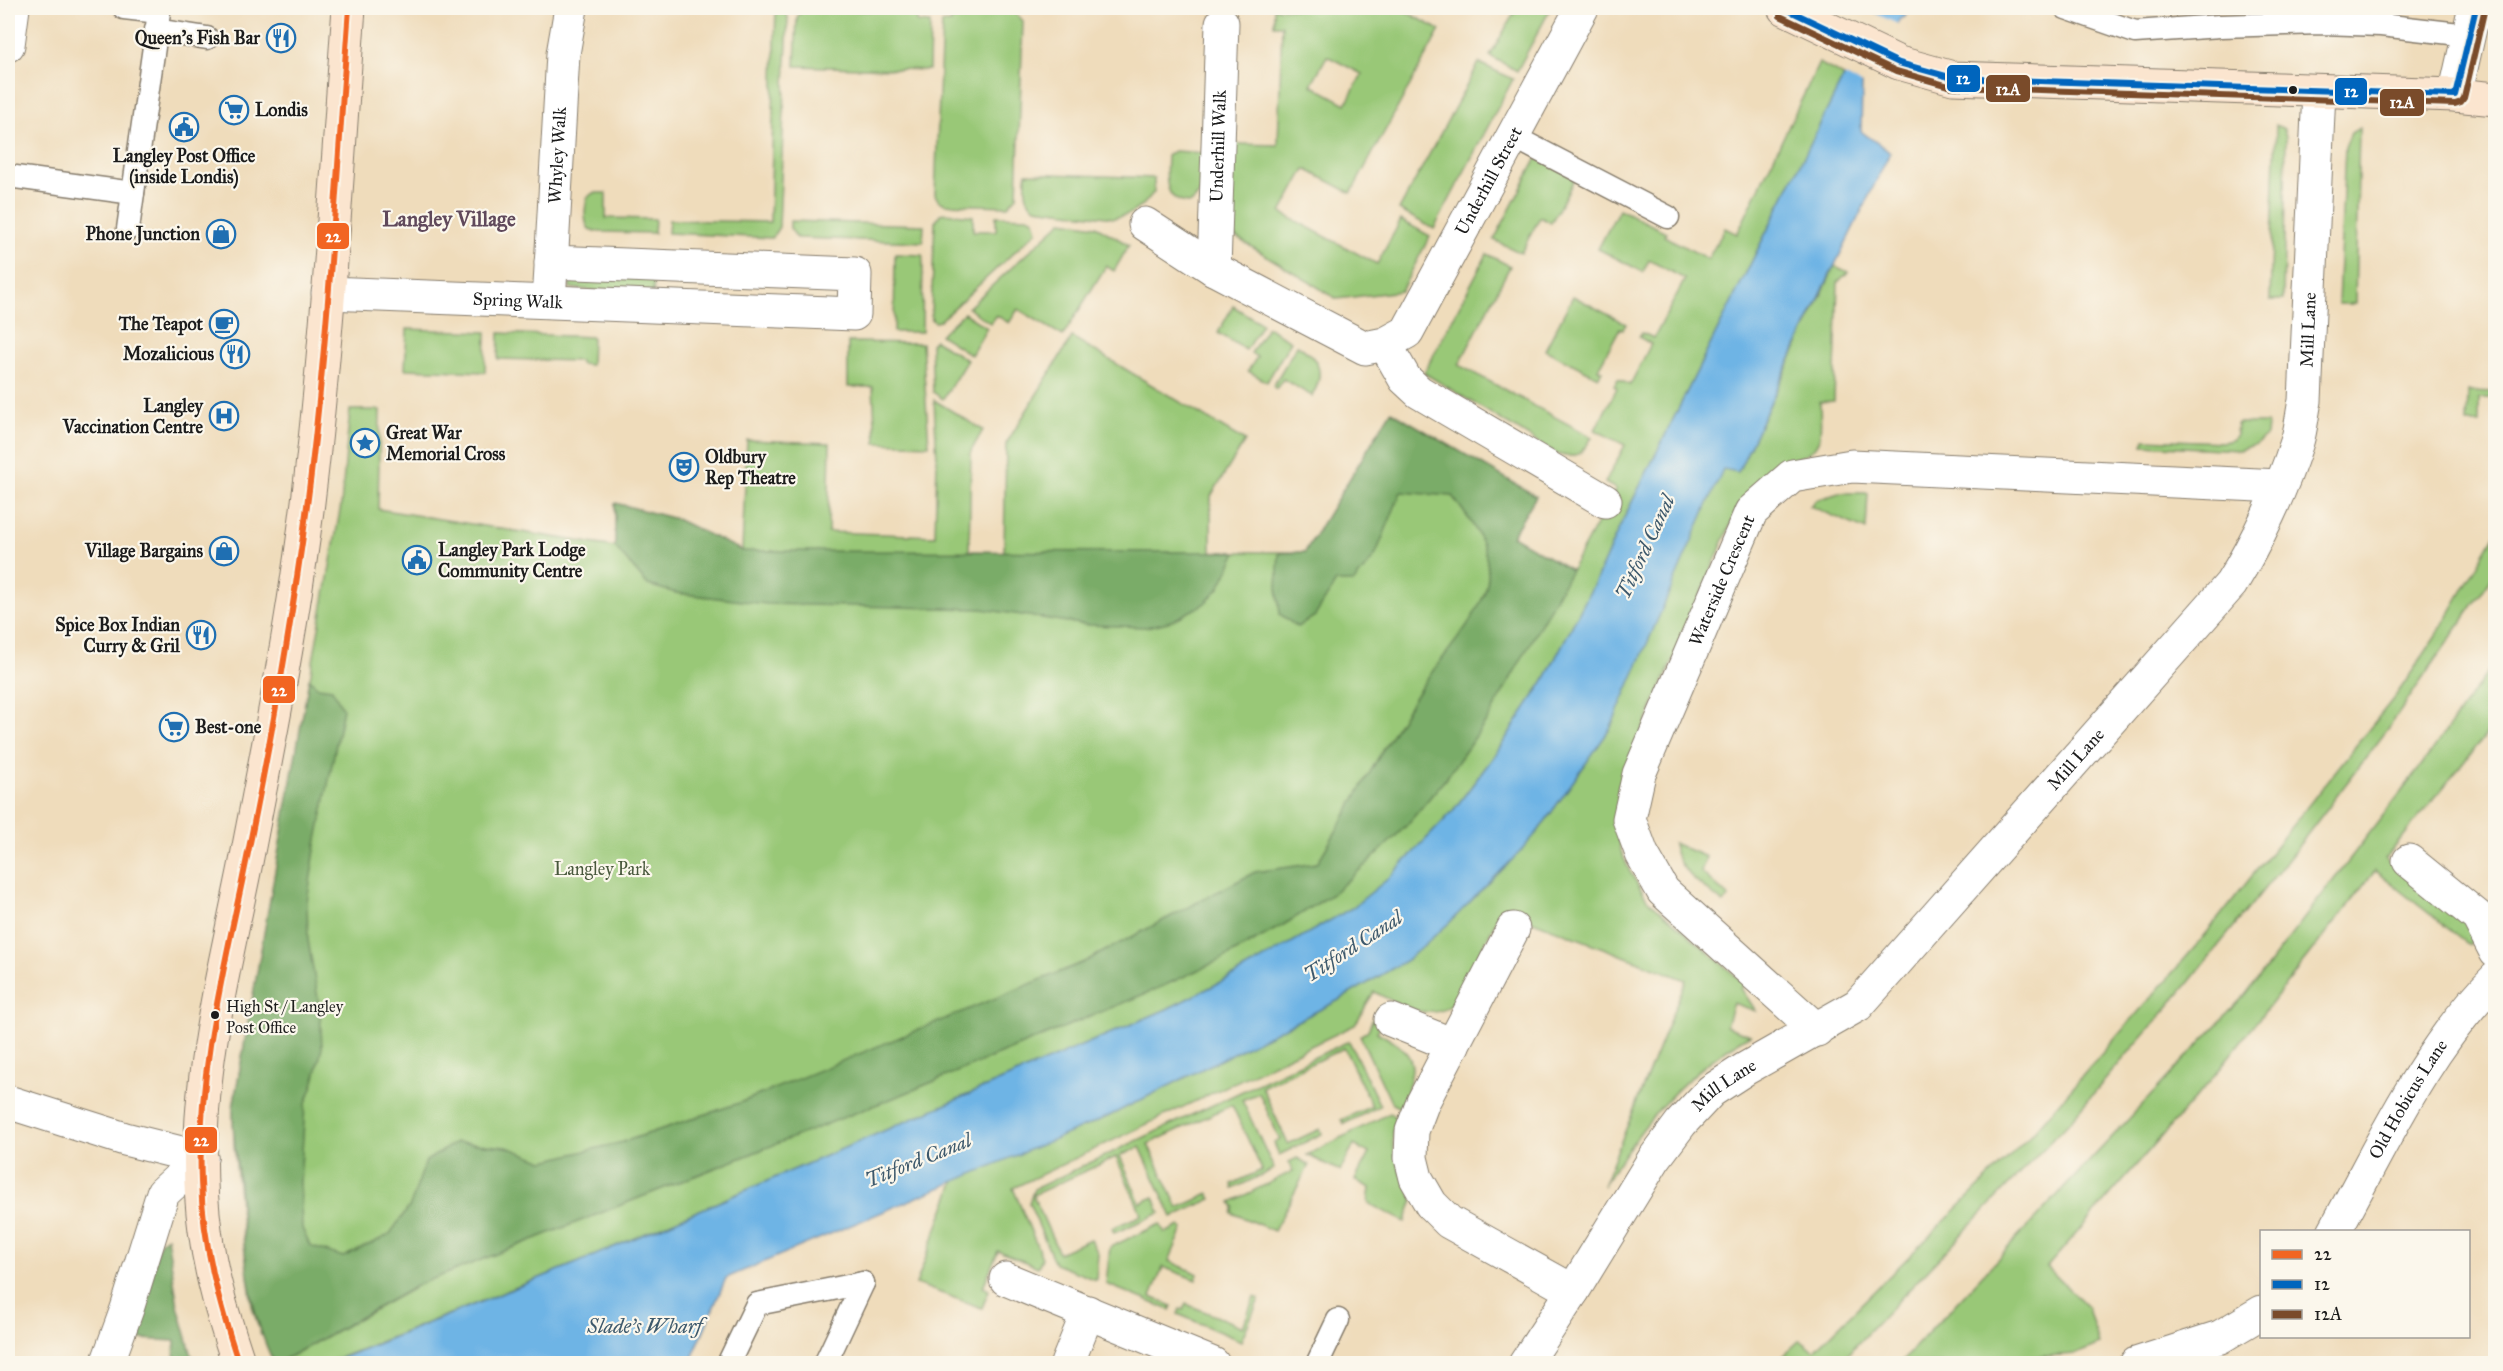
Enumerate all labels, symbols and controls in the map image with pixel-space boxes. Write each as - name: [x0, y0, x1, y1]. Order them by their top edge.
- restaurant icon: Queen's Fish Bar: [265, 22, 297, 54]
- place label: Queen's Fish Bar: [135, 27, 261, 50]
- line badge: 12: [1946, 64, 1981, 93]
- text: 12: [1956, 69, 1971, 88]
- line badge: 12A: [1985, 74, 2031, 103]
- line badge: 12: [2334, 77, 2368, 106]
- text: 12A: [1996, 80, 2021, 99]
- text: 12: [2344, 82, 2359, 101]
- unlabelled marker: [2287, 84, 2299, 96]
- line badge: 12A: [2379, 88, 2425, 117]
- street label: Underhill Walk: [1205, 89, 1231, 203]
- text: 12A: [2390, 93, 2415, 112]
- supermarket icon: Londis: [218, 94, 250, 126]
- place label: Londis: [255, 99, 308, 121]
- street label: Whyley Walk: [544, 106, 571, 204]
- public building icon: Langley Post Office (inside Londis): [168, 111, 200, 143]
- street label: Underhill Street: [1450, 122, 1527, 239]
- place label: Langley Post Office (inside Londis): [113, 145, 256, 189]
- district label: Langley Village: [382, 206, 516, 232]
- shop icon: Phone Junction: [205, 218, 237, 250]
- line badge: 22: [316, 222, 350, 250]
- place label: Phone Junction: [85, 223, 200, 246]
- text: 22: [325, 227, 342, 246]
- street label: Spring Walk: [472, 288, 564, 313]
- street label: Mill Lane: [2296, 292, 2321, 368]
- cafe icon: The Teapot: [208, 308, 240, 340]
- place label: The Teapot: [118, 313, 204, 336]
- restaurant icon: Mozalicious: [219, 338, 251, 370]
- place label: Mozalicious: [123, 343, 214, 365]
- place label: Langley Vaccination Centre: [62, 395, 205, 438]
- hospital icon: Langley Vaccination Centre: [208, 400, 240, 432]
- place label: Great War Memorial Cross: [386, 422, 506, 465]
- place icon: Great War Memorial Cross: [349, 427, 381, 459]
- place label: Oldbury Rep Theatre: [705, 446, 796, 490]
- theatre icon: Oldbury Rep Theatre: [668, 451, 700, 483]
- water label: Titford Canal: [1610, 490, 1680, 603]
- street label: Waterside Crescent: [1684, 511, 1760, 649]
- shop icon: Village Bargains: [208, 535, 240, 567]
- place label: Langley Park Lodge Community Centre: [438, 539, 586, 583]
- place label: Village Bargains: [84, 540, 203, 563]
- public building icon: Langley Park Lodge Community Centre: [401, 544, 433, 576]
- place label: Spice Box Indian Curry & Gril: [55, 614, 181, 658]
- restaurant icon: Spice Box Indian Curry & Gril: [185, 619, 217, 651]
- line badge: 22: [262, 675, 296, 704]
- text: 22: [271, 681, 288, 700]
- supermarket icon: Best-one: [158, 711, 190, 743]
- place label: Best-one: [195, 716, 262, 738]
- street label: Mill Lane: [2043, 724, 2109, 795]
- park label: Langley Park: [554, 858, 651, 881]
- water label: Titford Canal: [1299, 905, 1408, 987]
- place label: High St / Langley Post Office: [226, 997, 344, 1037]
- marker: High St / Langley Post Office: [209, 1009, 221, 1021]
- street label: Old Hobicus Lane: [2364, 1035, 2452, 1163]
- street label: Mill Lane: [1687, 1054, 1760, 1116]
- line badge: 22: [184, 1126, 218, 1154]
- water label: Titford Canal: [862, 1127, 976, 1192]
- text: 22: [193, 1131, 210, 1150]
- legend: [2260, 1230, 2470, 1338]
- text: 22: [2314, 1243, 2332, 1265]
- text: 12: [2314, 1273, 2330, 1295]
- text: 12A: [2314, 1303, 2342, 1325]
- water label: Slade's Wharf: [586, 1314, 708, 1338]

